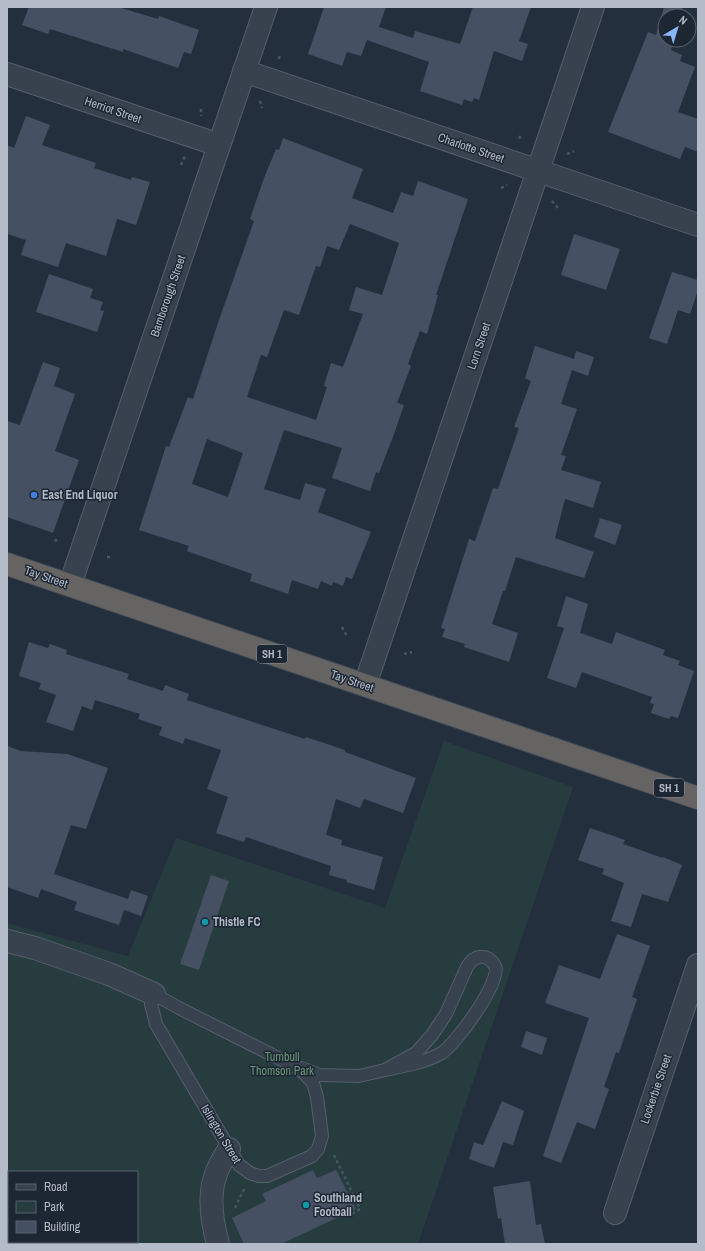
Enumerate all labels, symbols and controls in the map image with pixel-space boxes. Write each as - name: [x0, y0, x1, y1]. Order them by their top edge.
- north arrow: [657, 8, 697, 48]
- text: N: [676, 13, 690, 28]
- street label: Herriot Street: [82, 93, 144, 127]
- street label: Charlotte Street: [436, 129, 506, 167]
- street label: Bamborough Street: [147, 253, 190, 339]
- street label: Lorn Street: [464, 320, 495, 372]
- place label: East End Liquor: [42, 487, 118, 503]
- marker: East End Liquor: [29, 490, 39, 500]
- street label: Tay Street: [22, 562, 70, 592]
- road number: SH 1: [257, 645, 287, 663]
- street label: Tay Street: [328, 666, 376, 696]
- road number: SH 1: [654, 779, 684, 797]
- place label: Thistle FC: [213, 914, 261, 930]
- marker: Thistle FC: [200, 917, 210, 927]
- park label: Turnbull Thomson Park: [250, 1049, 314, 1079]
- street label: Lockerbie Street: [637, 1052, 675, 1126]
- street label: Islington Street: [197, 1102, 245, 1167]
- legend: [8, 1171, 138, 1243]
- text: Road: [44, 1179, 68, 1195]
- place label: Southland Football: [314, 1190, 362, 1220]
- text: Park: [44, 1199, 64, 1215]
- marker: Southland Football: [301, 1200, 311, 1210]
- text: Building: [44, 1219, 81, 1235]

